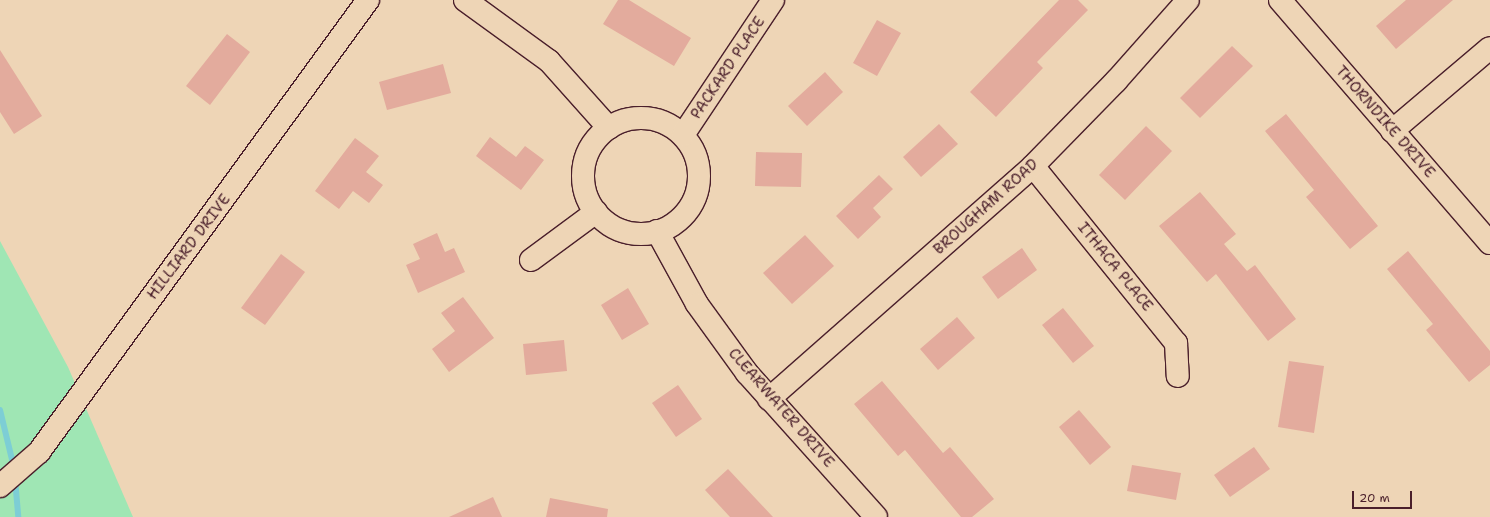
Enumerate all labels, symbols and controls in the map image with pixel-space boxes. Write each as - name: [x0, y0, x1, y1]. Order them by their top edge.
- street label: PACKARD PLACE: [687, 13, 769, 123]
- street label: THORNDIKE DRIVE: [1332, 62, 1438, 182]
- street label: BROUGHAM ROAD: [930, 155, 1042, 259]
- street label: HILLIARD DRIVE: [144, 191, 234, 303]
- street label: ITHACA PLACE: [1074, 219, 1156, 315]
- street label: CLEARWATER DRIVE: [724, 345, 838, 471]
- scale bar: [1354, 483, 1414, 509]
- text: 20 m: [1359, 490, 1390, 506]

